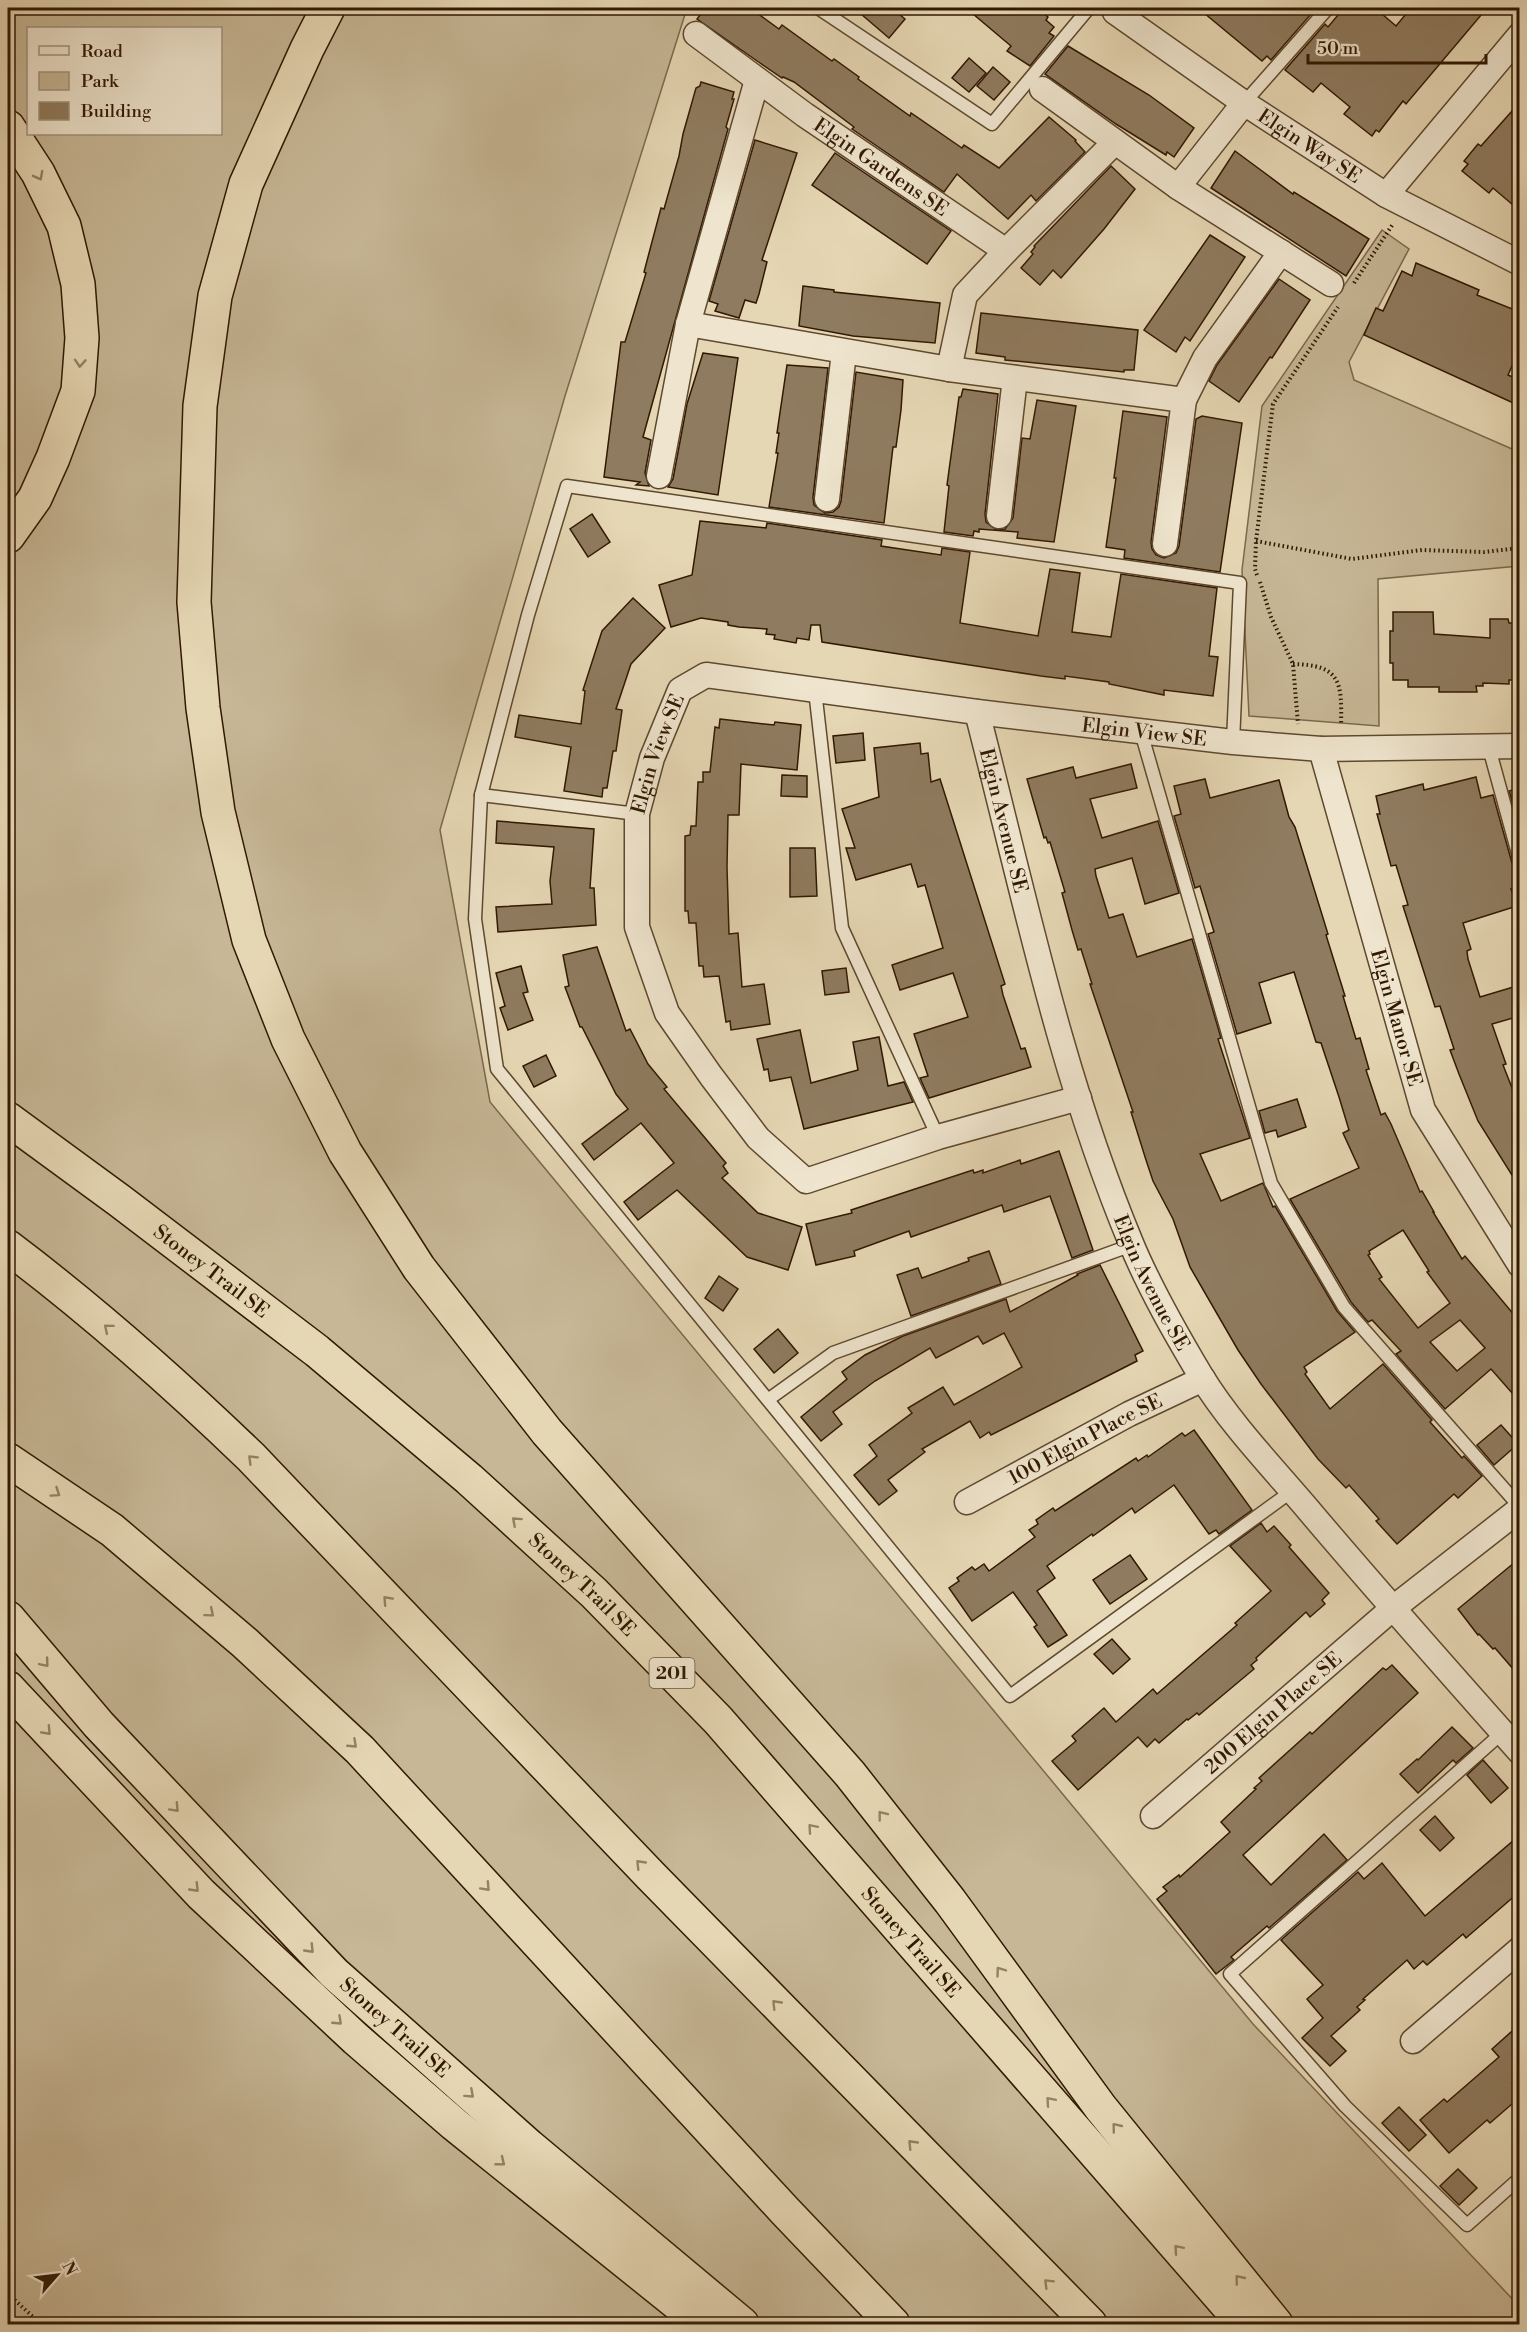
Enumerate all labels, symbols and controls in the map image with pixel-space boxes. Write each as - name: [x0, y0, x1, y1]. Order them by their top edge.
- legend: [27, 27, 222, 135]
- scale bar: [1308, 27, 1486, 65]
- text: 50 m: [1317, 37, 1359, 60]
- text: Road: [81, 40, 124, 63]
- text: Park: [81, 70, 120, 93]
- text: Building: [80, 100, 152, 123]
- street label: Elgin Way SE: [1252, 104, 1366, 190]
- street label: Elgin Gardens SE: [808, 113, 953, 222]
- one-way arrow: [32, 170, 43, 181]
- one-way arrow: [74, 359, 87, 368]
- street label: Elgin View SE: [626, 691, 691, 817]
- street label: Elgin View SE: [1080, 713, 1208, 753]
- street label: Elgin Avenue SE: [973, 746, 1033, 896]
- street label: Elgin Manor SE: [1364, 946, 1427, 1090]
- street label: Elgin Avenue SE: [1107, 1212, 1194, 1356]
- street label: Stoney Trail SE: [148, 1220, 274, 1324]
- one-way arrow: [104, 1324, 115, 1335]
- street label: 100 Elgin Place SE: [1004, 1389, 1167, 1491]
- one-way arrow: [249, 1455, 259, 1466]
- one-way arrow: [50, 1486, 61, 1497]
- one-way arrow: [512, 1518, 523, 1529]
- street label: Stoney Trail SE: [523, 1528, 641, 1642]
- one-way arrow: [384, 1596, 395, 1607]
- one-way arrow: [203, 1606, 214, 1617]
- street label: 200 Elgin Place SE: [1199, 1647, 1347, 1780]
- one-way arrow: [37, 1656, 48, 1667]
- road number: 201: [650, 1658, 694, 1688]
- one-way arrow: [40, 1724, 51, 1735]
- one-way arrow: [346, 1737, 357, 1748]
- one-way arrow: [168, 1800, 179, 1811]
- one-way arrow: [879, 1811, 890, 1822]
- one-way arrow: [808, 1824, 819, 1834]
- one-way arrow: [636, 1860, 647, 1871]
- one-way arrow: [479, 1880, 490, 1891]
- one-way arrow: [188, 1881, 199, 1892]
- street label: Stoney Trail SE: [855, 1882, 965, 2004]
- one-way arrow: [303, 1942, 314, 1952]
- one-way arrow: [997, 1966, 1008, 1977]
- street label: Stoney Trail SE: [334, 1973, 455, 2084]
- one-way arrow: [772, 2000, 783, 2010]
- one-way arrow: [330, 2014, 341, 2025]
- one-way arrow: [463, 2087, 474, 2098]
- one-way arrow: [1046, 2097, 1057, 2108]
- one-way arrow: [1113, 2123, 1124, 2134]
- one-way arrow: [908, 2140, 919, 2150]
- one-way arrow: [495, 2155, 506, 2166]
- north arrow: [27, 2245, 87, 2305]
- one-way arrow: [1174, 2245, 1185, 2256]
- text: N: [58, 2258, 81, 2279]
- one-way arrow: [1235, 2275, 1246, 2286]
- one-way arrow: [1044, 2280, 1055, 2290]

